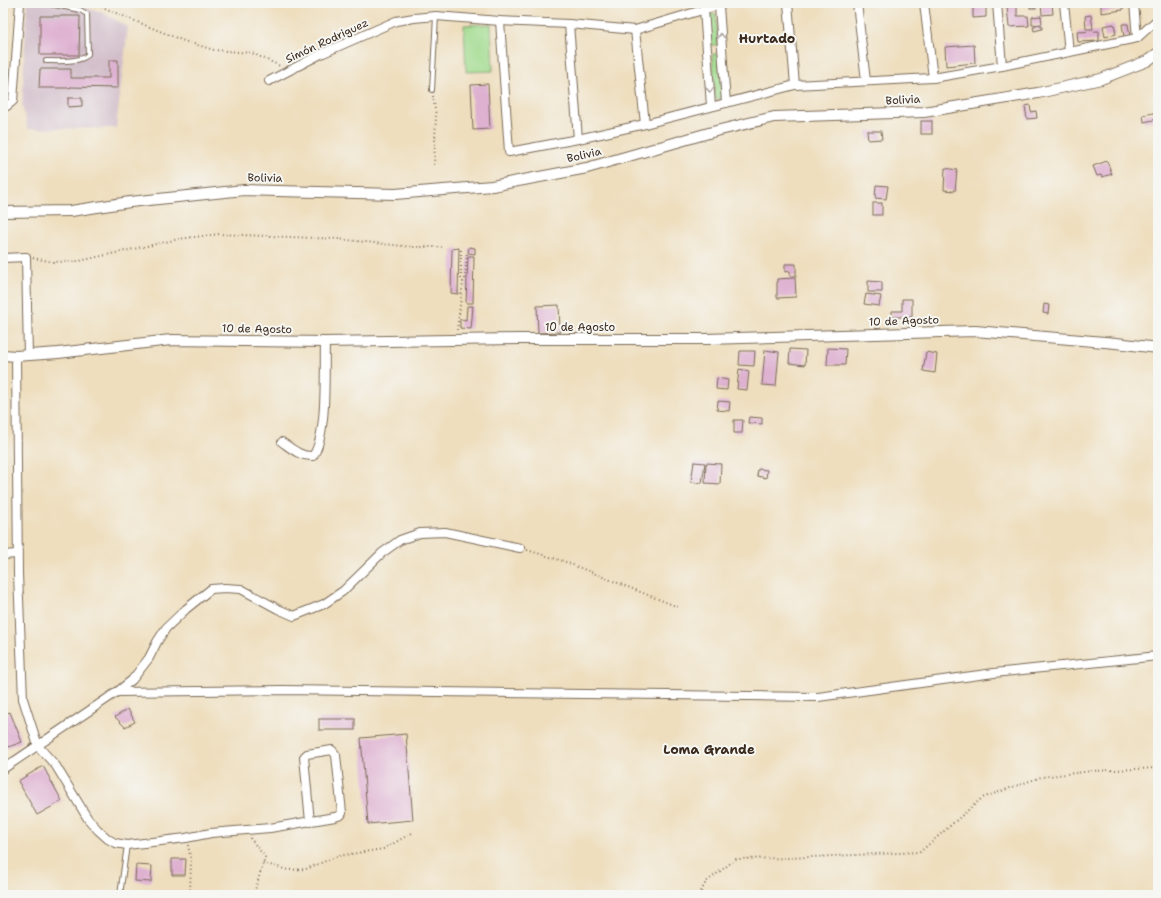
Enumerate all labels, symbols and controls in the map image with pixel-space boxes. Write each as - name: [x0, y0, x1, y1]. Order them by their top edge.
- street label: Simón Rodriguez: [283, 15, 371, 67]
- district label: Hurtado: [739, 30, 795, 47]
- one-way arrow: [717, 33, 726, 39]
- one-way arrow: [705, 87, 714, 93]
- street label: Bolivia: [885, 92, 921, 108]
- street label: Bolivia: [565, 144, 603, 166]
- street label: Bolivia: [247, 170, 283, 186]
- street label: 10 de Agosto: [869, 312, 940, 330]
- street label: 10 de Agosto: [545, 320, 615, 335]
- street label: 10 de Agosto: [222, 321, 293, 337]
- district label: Loma Grande: [663, 741, 755, 758]

